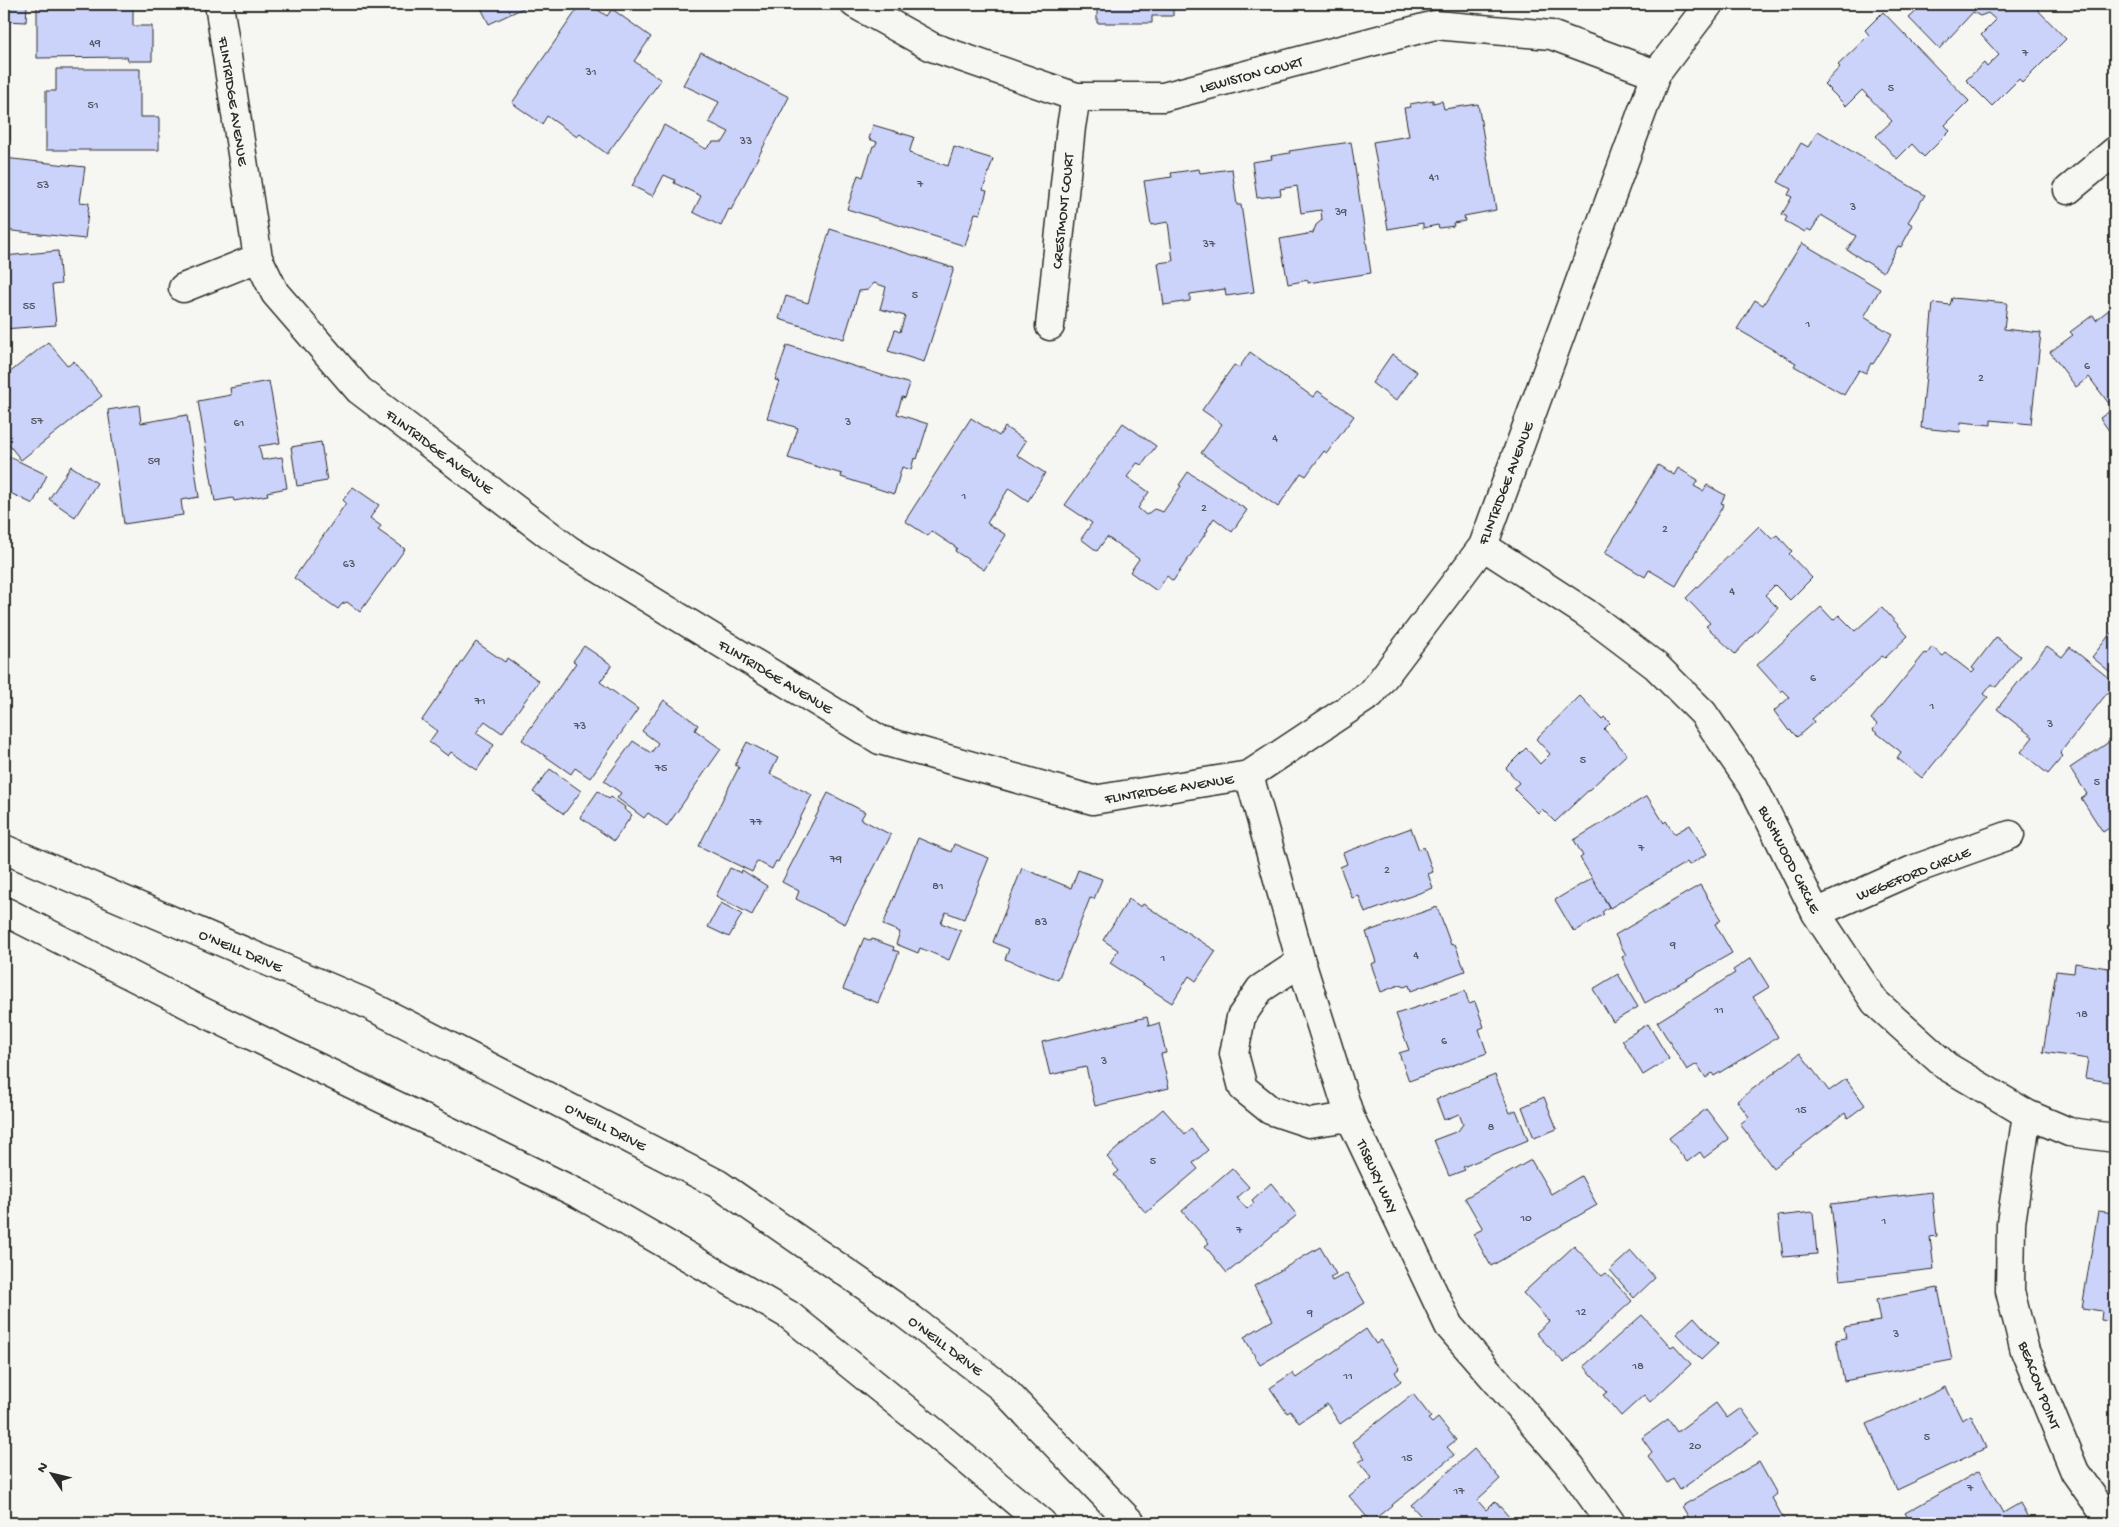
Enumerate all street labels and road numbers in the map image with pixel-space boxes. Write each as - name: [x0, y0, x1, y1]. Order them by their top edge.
- street label: FLINTRIDGE AVENUE: [213, 35, 251, 168]
- street label: LEWISTON COURT: [1198, 53, 1306, 98]
- street label: CRESTMONT COURT: [1049, 151, 1079, 270]
- street label: FLINTRIDGE AVENUE: [381, 406, 497, 499]
- street label: FLINTRIDGE AVENUE: [1475, 419, 1539, 549]
- street label: FLINTRIDGE AVENUE: [714, 636, 836, 719]
- street label: FLINTRIDGE AVENUE: [1103, 771, 1236, 809]
- street label: BUSHWOOD CIRCLE: [1753, 802, 1823, 917]
- street label: WEGEFORD CIRCLE: [1854, 844, 1974, 906]
- street label: O'NEILL DRIVE: [196, 926, 285, 978]
- street label: O'NEILL DRIVE: [561, 1100, 649, 1156]
- street label: TISBURY WAY: [1351, 1136, 1401, 1217]
- street label: O'NEILL DRIVE: [904, 1313, 986, 1381]
- street label: BEACON POINT: [2013, 1338, 2064, 1433]

